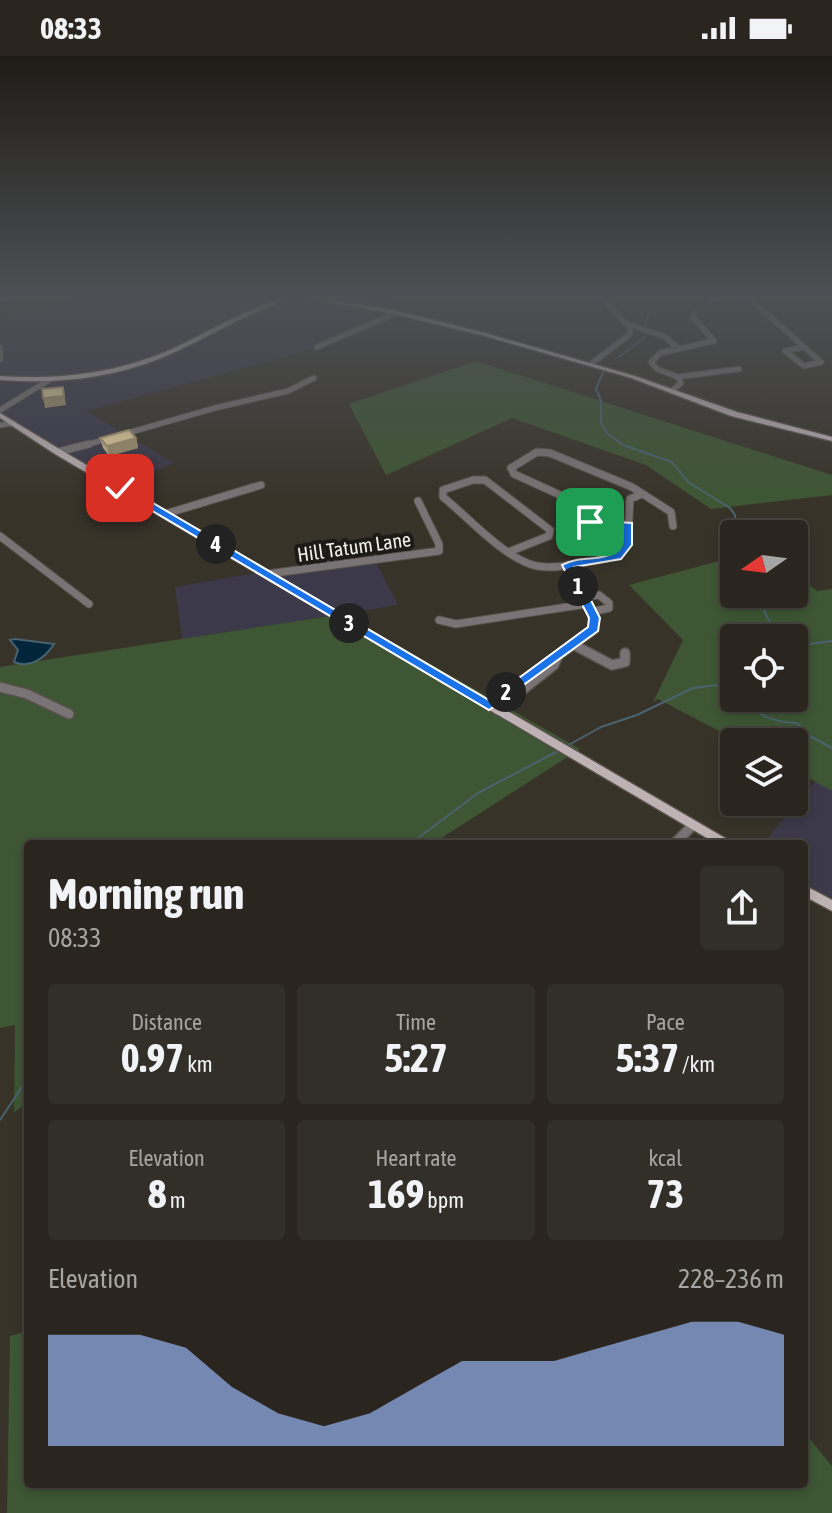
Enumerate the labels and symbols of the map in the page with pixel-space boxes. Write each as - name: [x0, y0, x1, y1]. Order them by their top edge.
- pin: [86, 454, 154, 522]
- pin: [556, 488, 624, 556]
- north arrow: [720, 520, 808, 608]
- pin: 4: [196, 524, 236, 564]
- street label: Hill Tatum Lane: [296, 527, 412, 566]
- pin: 1: [558, 566, 598, 606]
- pin: 3: [329, 603, 369, 643]
- pin: 2: [486, 672, 526, 712]

